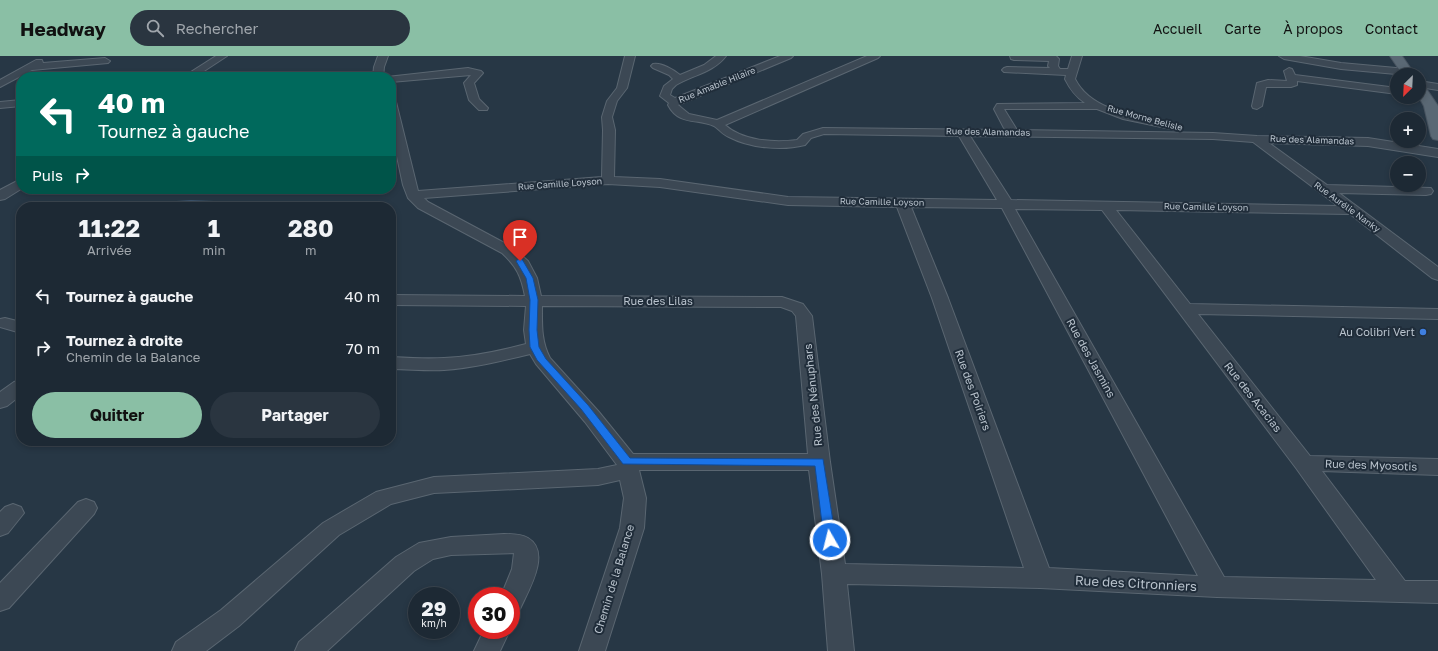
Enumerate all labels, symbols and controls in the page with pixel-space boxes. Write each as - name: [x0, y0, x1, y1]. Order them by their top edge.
- search box: [130, 10, 410, 46]
- text: Headway: [20, 17, 106, 40]
- icon: search: [144, 17, 166, 39]
- text: Rechercher: [176, 19, 258, 37]
- text: Accueil: [1153, 20, 1202, 37]
- text: Carte: [1224, 20, 1261, 37]
- text: À propos: [1283, 20, 1343, 37]
- text: Contact: [1365, 20, 1418, 37]
- street label: Rue Amable Hilaire: [677, 64, 757, 105]
- north arrow: [1390, 68, 1426, 104]
- map controls: [1390, 68, 1426, 192]
- text: 40 m: [98, 86, 165, 119]
- icon: left: [32, 88, 84, 140]
- street label: Rue Morne Belisle: [1106, 102, 1184, 133]
- button: +: [1390, 112, 1426, 148]
- text: Tournez à gauche: [98, 120, 250, 142]
- street label: Rue des Alamandas: [946, 125, 1031, 138]
- street label: Rue des Alamandas: [1270, 133, 1355, 146]
- button: −: [1390, 156, 1426, 192]
- icon: right: [71, 164, 93, 186]
- text: Puis: [32, 166, 63, 184]
- street label: Rue Camille Loyson: [517, 175, 603, 192]
- street label: Rue Aurélie Nanky: [1312, 179, 1383, 234]
- street label: Rue Camille Loyson: [840, 195, 924, 208]
- street label: Rue Camille Loyson: [1164, 200, 1248, 213]
- text: 11:22: [78, 213, 140, 242]
- text: 1: [208, 213, 220, 242]
- text: 280: [288, 213, 334, 242]
- pin: [503, 220, 537, 261]
- icon: arrive: [509, 226, 531, 248]
- text: Arrivée: [87, 242, 131, 258]
- text: min: [203, 242, 226, 258]
- text: m: [305, 242, 317, 258]
- icon: left: [32, 285, 54, 307]
- text: Tournez à gauche: [66, 287, 193, 305]
- text: 40 m: [345, 287, 380, 305]
- street label: Rue des Lilas: [623, 294, 693, 307]
- street label: Rue des Jasmins: [1064, 316, 1119, 400]
- place label: Au Colibri Vert: [1339, 325, 1415, 338]
- marker: Au Colibri Vert: [1418, 327, 1428, 337]
- text: Tournez à droite: [66, 331, 183, 349]
- icon: right: [32, 337, 54, 359]
- text: 70 m: [346, 339, 380, 357]
- street label: Rue des Nénuphars: [801, 343, 824, 447]
- street label: Rue des Poiriers: [953, 348, 994, 432]
- text: Chemin de la Balance: [66, 349, 200, 365]
- street label: Rue des Acacias: [1222, 359, 1285, 434]
- button: Quitter: [32, 392, 202, 438]
- button: Partager: [210, 392, 380, 438]
- street label: Rue des Myosotis: [1325, 456, 1418, 473]
- position arrow: [809, 519, 851, 561]
- street label: Chemin de la Balance: [591, 523, 636, 635]
- street label: Rue des Citronniers: [1075, 572, 1198, 594]
- speed limit sign: 30: [468, 587, 520, 639]
- text: 29: [422, 596, 446, 620]
- text: km/h: [421, 617, 447, 629]

